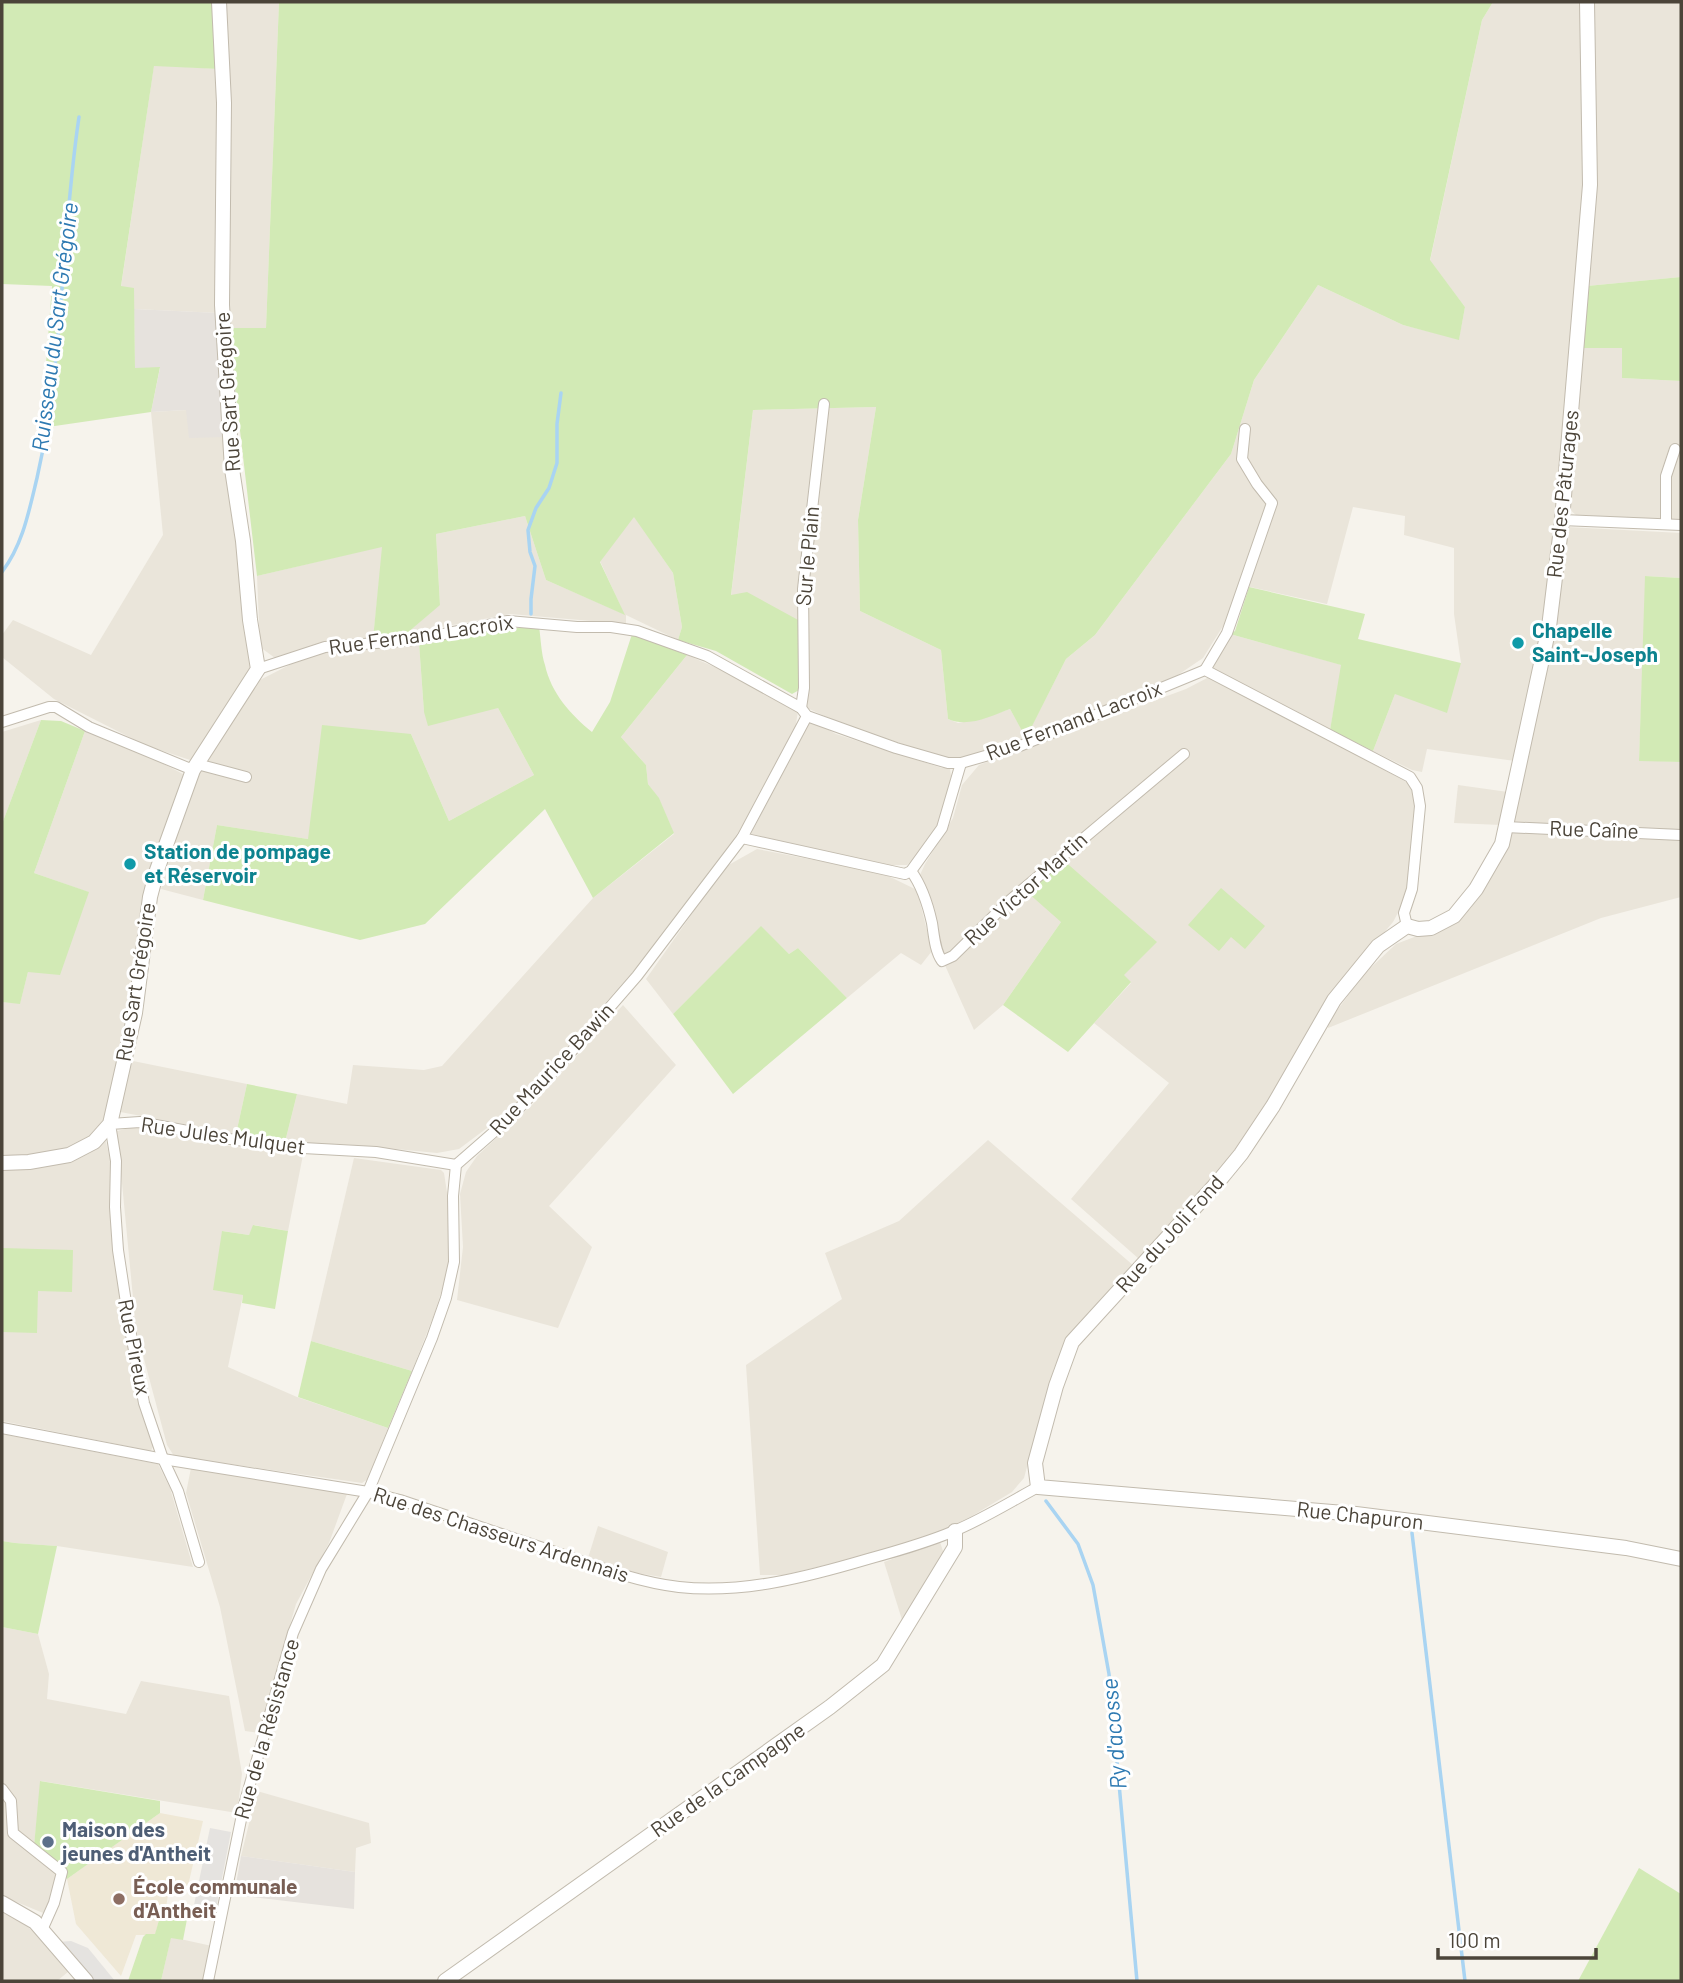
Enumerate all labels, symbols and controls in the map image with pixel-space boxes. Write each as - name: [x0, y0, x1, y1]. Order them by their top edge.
- water label: Ruisseau du Sart Grégoire: [25, 201, 83, 453]
- street label: Rue Sart Grégoire: [208, 311, 245, 473]
- street label: Rue des Pâturages: [1540, 409, 1583, 579]
- street label: Sur le Plain: [790, 505, 823, 607]
- street label: Rue Fernand Lacroix: [327, 608, 515, 659]
- place label: Chapelle Saint-Joseph: [1532, 617, 1658, 666]
- marker: Chapelle Saint-Joseph: [1510, 635, 1526, 651]
- street label: Rue Fernand Lacroix: [982, 675, 1165, 765]
- street label: Rue Caîne: [1549, 814, 1639, 843]
- street label: Rue Victor Martin: [958, 826, 1092, 950]
- place label: Station de pompage et Réservoir: [144, 838, 331, 887]
- marker: Station de pompage et Réservoir: [122, 856, 138, 872]
- street label: Rue Sart Grégoire: [110, 900, 159, 1063]
- street label: Rue Maurice Bawin: [483, 997, 618, 1139]
- street label: Rue Jules Mulquet: [139, 1111, 307, 1158]
- street label: Rue du Joli Fond: [1110, 1169, 1228, 1297]
- street label: Rue Pireux: [114, 1297, 157, 1397]
- street label: Rue des Chasseurs Ardennais: [371, 1480, 632, 1587]
- street label: Rue Chapuron: [1295, 1495, 1425, 1534]
- street label: Rue de la Résistance: [228, 1635, 303, 1822]
- water label: Ry d'acosse: [1094, 1677, 1132, 1791]
- street label: Rue de la Campagne: [645, 1716, 809, 1841]
- place label: Maison des jeunes d'Antheit: [60, 1816, 211, 1865]
- marker: Maison des jeunes d'Antheit: [40, 1834, 56, 1850]
- place label: École communale d'Antheit: [133, 1873, 297, 1922]
- marker: École communale d'Antheit: [111, 1891, 127, 1907]
- scale bar: [1438, 1916, 1596, 1960]
- text: 100 m: [1448, 1927, 1501, 1952]

